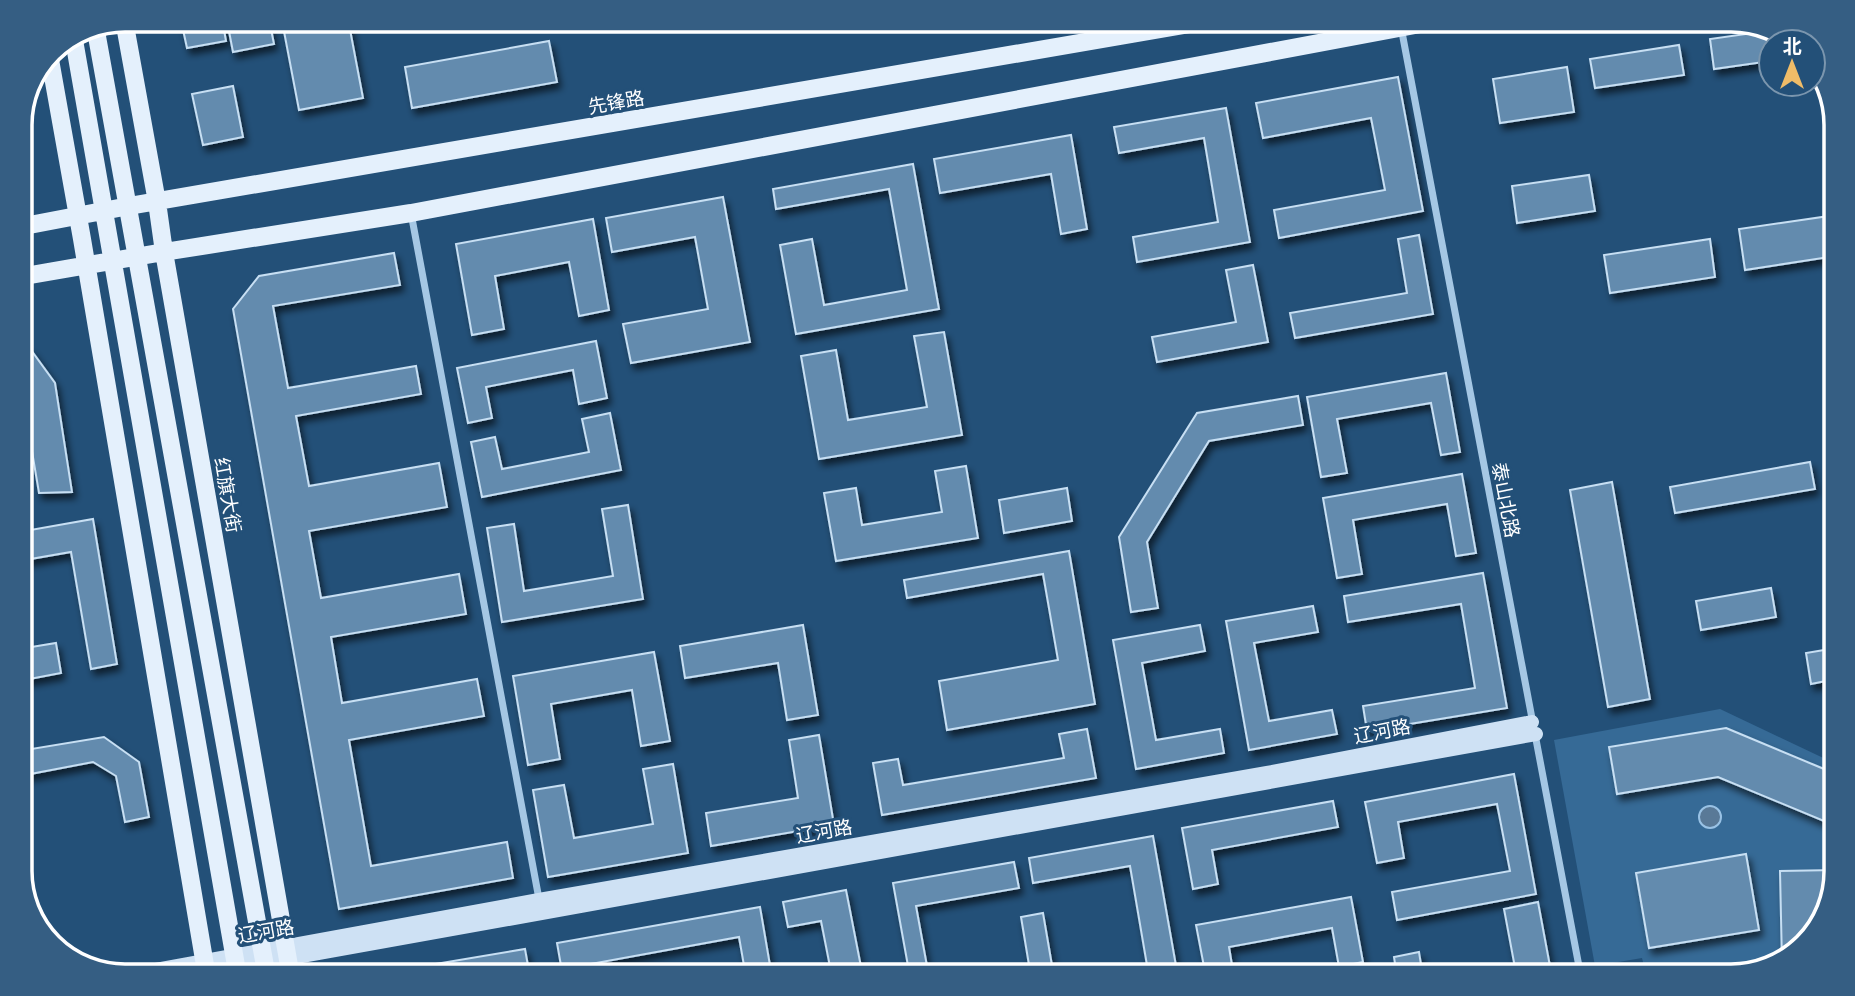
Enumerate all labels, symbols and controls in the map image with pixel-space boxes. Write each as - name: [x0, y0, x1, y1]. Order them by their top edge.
- north arrow: [1757, 28, 1827, 98]
- text: 北: [1782, 35, 1802, 58]
- street label: 先锋路: [586, 86, 646, 119]
- street label: 红旗大街: [210, 456, 245, 535]
- street label: 泰山北路: [1487, 461, 1524, 540]
- street label: 辽河路: [1352, 715, 1412, 748]
- street label: 辽河路: [794, 815, 854, 848]
- street label: 辽河路: [236, 915, 296, 948]

